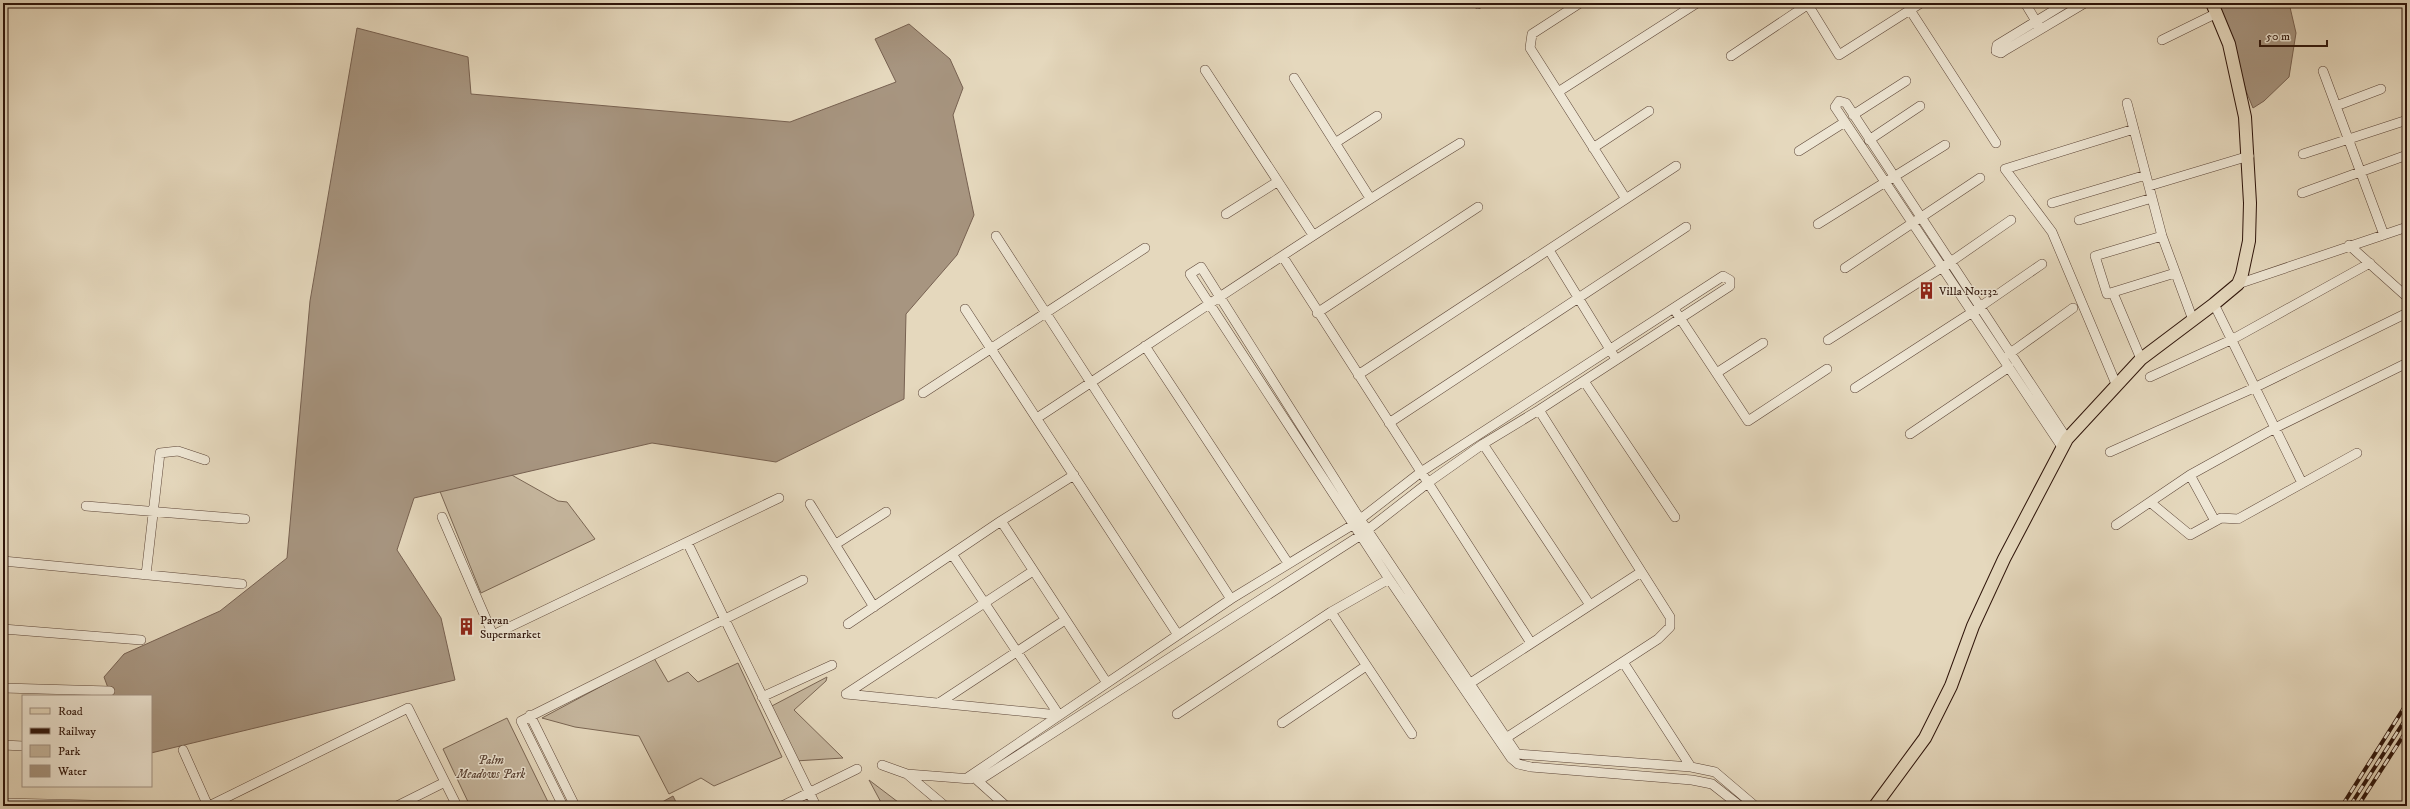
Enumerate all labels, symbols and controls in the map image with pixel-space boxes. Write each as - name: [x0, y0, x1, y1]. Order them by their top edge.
- scale bar: [2260, 22, 2327, 48]
- text: 50 m: [2266, 29, 2290, 44]
- building icon: Villa No:132: [1916, 281, 1936, 301]
- place label: Villa No:132: [1938, 284, 1998, 299]
- place label: Pavan Supermarket: [480, 613, 541, 642]
- building icon: Pavan Supermarket: [457, 617, 477, 637]
- legend: [22, 695, 152, 787]
- text: Road: [58, 704, 83, 719]
- text: Railway: [58, 724, 96, 739]
- text: Park: [58, 744, 80, 759]
- park label: Palm Meadows Park: [456, 753, 525, 782]
- text: Water: [57, 764, 87, 779]

